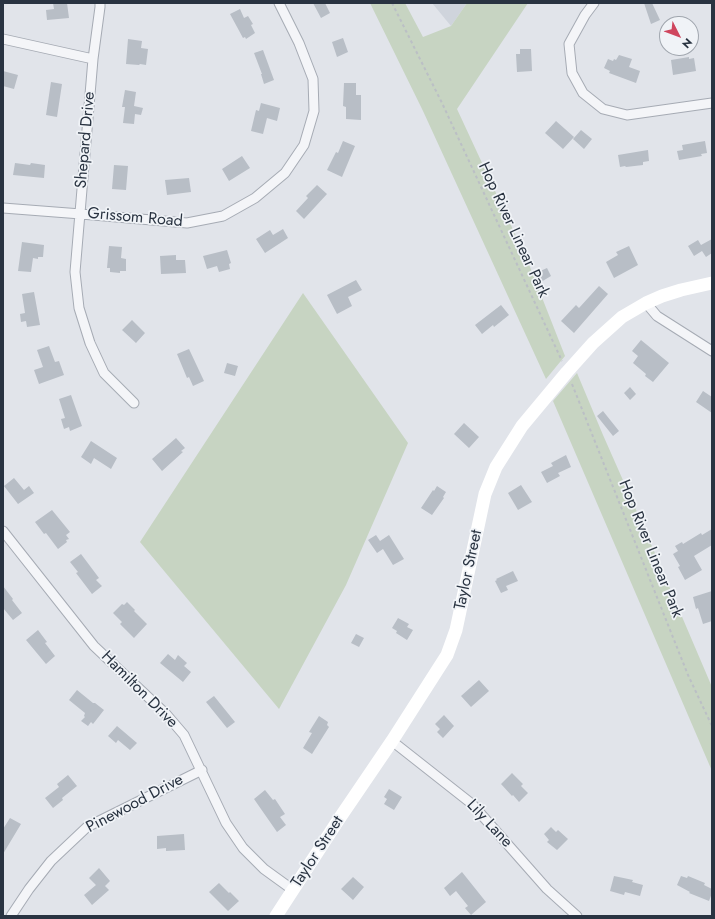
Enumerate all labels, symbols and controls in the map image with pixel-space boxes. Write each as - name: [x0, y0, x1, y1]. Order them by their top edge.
- north arrow: [659, 16, 699, 56]
- text: N: [678, 35, 696, 52]
- street label: Shepard Drive: [72, 91, 100, 189]
- street label: Hop River Linear Park: [473, 159, 553, 301]
- street label: Grissom Road: [87, 204, 183, 232]
- street label: Hop River Linear Park: [614, 477, 686, 621]
- street label: Taylor Street: [451, 528, 487, 612]
- street label: Hamilton Drive: [97, 648, 181, 732]
- street label: Pinewood Drive: [83, 770, 187, 838]
- street label: Lily Lane: [462, 796, 516, 852]
- street label: Taylor Street: [288, 813, 348, 891]

